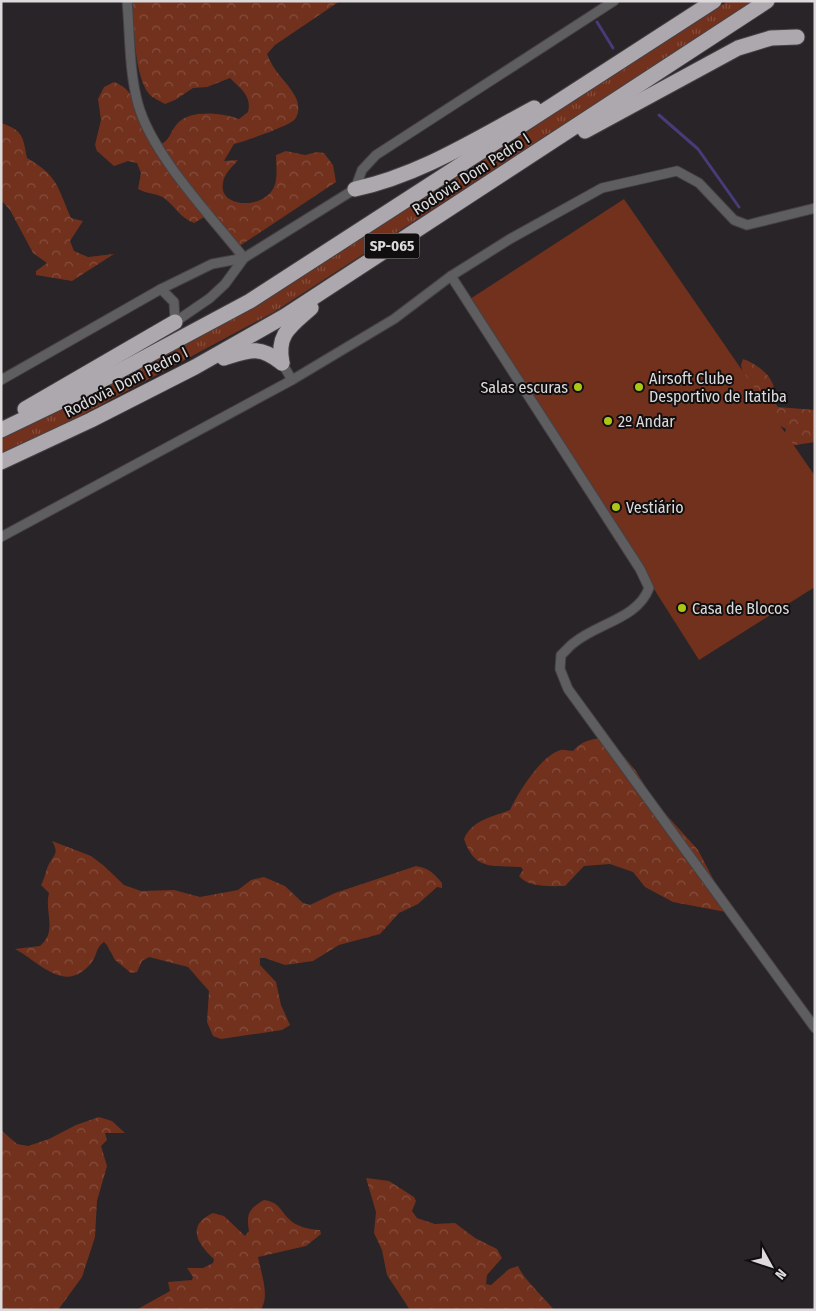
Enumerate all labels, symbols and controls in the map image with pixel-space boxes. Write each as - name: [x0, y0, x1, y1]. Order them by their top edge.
- street label: Rodovia Dom Pedro I: [409, 129, 533, 219]
- road number: SP-065: [364, 234, 420, 258]
- street label: Rodovia Dom Pedro I: [61, 343, 191, 421]
- place label: Airsoft Clube Desportivo de Itatiba: [649, 369, 787, 406]
- place label: Salas escuras: [480, 378, 568, 397]
- marker: Salas escuras: [572, 381, 584, 393]
- marker: Airsoft Clube Desportivo de Itatiba: [633, 381, 645, 393]
- place label: 2º Andar: [618, 412, 675, 431]
- marker: 2º Andar: [602, 415, 614, 427]
- place label: Vestiário: [626, 498, 684, 517]
- marker: Vestiário: [610, 501, 622, 513]
- place label: Casa de Blocos: [692, 599, 790, 618]
- marker: Casa de Blocos: [676, 602, 688, 614]
- north arrow: [746, 1241, 796, 1291]
- text: N: [771, 1265, 790, 1283]

